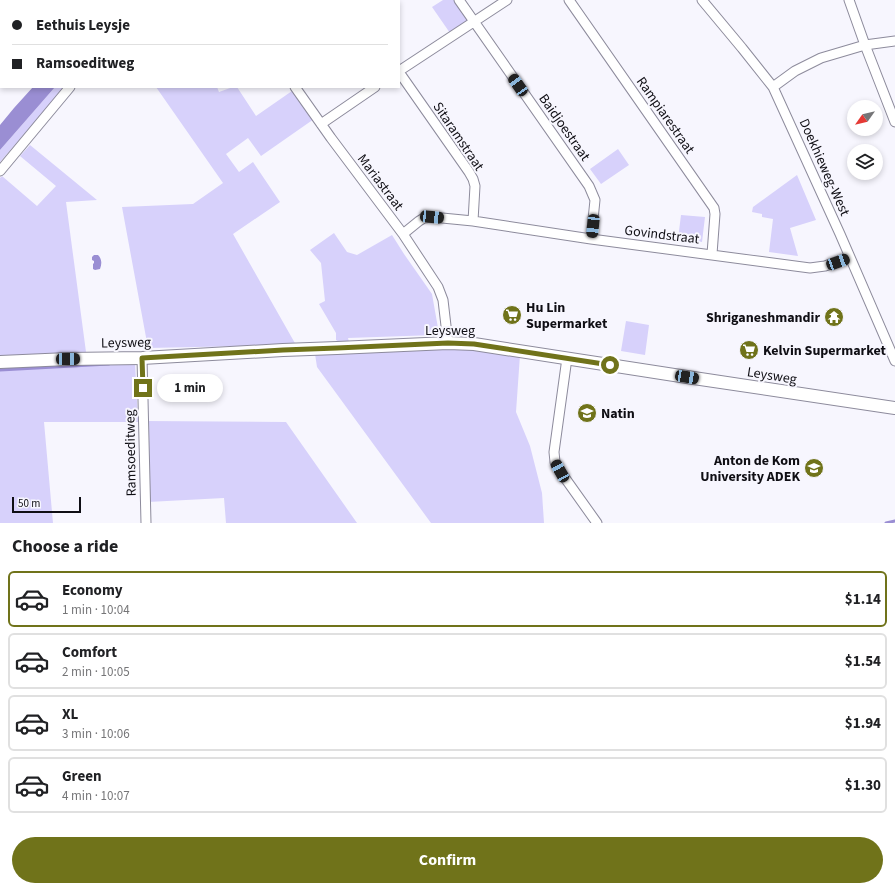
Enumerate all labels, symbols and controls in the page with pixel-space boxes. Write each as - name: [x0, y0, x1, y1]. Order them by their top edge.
- text: Eethuis Leysje: [36, 15, 130, 36]
- text: Ramsoeditweg: [36, 53, 134, 74]
- car: [506, 72, 530, 98]
- street label: Rampiarestraat: [631, 73, 699, 158]
- street label: Baidjoestraat: [534, 90, 595, 165]
- street label: Sitaramstraat: [428, 98, 489, 175]
- north arrow: [847, 100, 883, 136]
- map controls: [847, 100, 883, 180]
- street label: Doekhieweg-West: [794, 116, 855, 219]
- button: layers: [847, 144, 883, 180]
- street label: Mariastraat: [352, 150, 408, 215]
- car: [419, 210, 445, 224]
- car: [586, 213, 600, 239]
- street label: Govindstraat: [623, 220, 701, 250]
- car: [825, 252, 851, 272]
- place label: Hu Lin Supermarket: [526, 298, 608, 334]
- supermarket icon: Hu Lin Supermarket: [501, 304, 523, 326]
- temple icon: Shriganeshmandir: [823, 306, 845, 328]
- place label: Shriganeshmandir: [706, 308, 820, 328]
- street label: Leysweg: [425, 321, 475, 341]
- street label: Leysweg: [101, 333, 151, 353]
- supermarket icon: Kelvin Supermarket: [738, 339, 760, 361]
- place label: Kelvin Supermarket: [763, 341, 887, 361]
- car: [56, 353, 80, 365]
- route start: [601, 356, 619, 374]
- street label: Leysweg: [746, 362, 798, 390]
- car: [674, 369, 700, 385]
- callout: 1 min: [157, 374, 223, 402]
- route end: [134, 379, 152, 397]
- text: 1 min: [174, 379, 206, 397]
- school or university icon: Natin: [576, 402, 598, 424]
- place label: Natin: [601, 404, 635, 424]
- street label: Ramsoeditweg: [120, 409, 142, 497]
- place label: Anton de Kom University ADEK: [700, 451, 800, 487]
- school or university icon: Anton de Kom University ADEK: [803, 457, 825, 479]
- car: [549, 458, 571, 484]
- scale bar: [12, 495, 81, 514]
- text: 50 m: [18, 496, 40, 511]
- text: Choose a ride: [12, 534, 118, 559]
- text: Economy: [62, 580, 123, 601]
- icon: car: [14, 581, 50, 617]
- text: $1.14: [845, 589, 881, 610]
- text: 1 min · 10:04: [62, 601, 130, 619]
- text: Comfort: [62, 642, 117, 663]
- icon: car: [14, 643, 50, 679]
- text: $1.54: [845, 651, 881, 672]
- text: 2 min · 10:05: [62, 663, 130, 681]
- text: XL: [62, 704, 78, 725]
- icon: car: [14, 705, 50, 741]
- text: $1.94: [845, 713, 881, 734]
- text: 3 min · 10:06: [62, 725, 130, 743]
- text: Green: [62, 766, 102, 787]
- icon: car: [14, 767, 50, 803]
- text: $1.30: [845, 775, 881, 796]
- text: 4 min · 10:07: [62, 787, 130, 805]
- button: Confirm: [12, 837, 883, 883]

